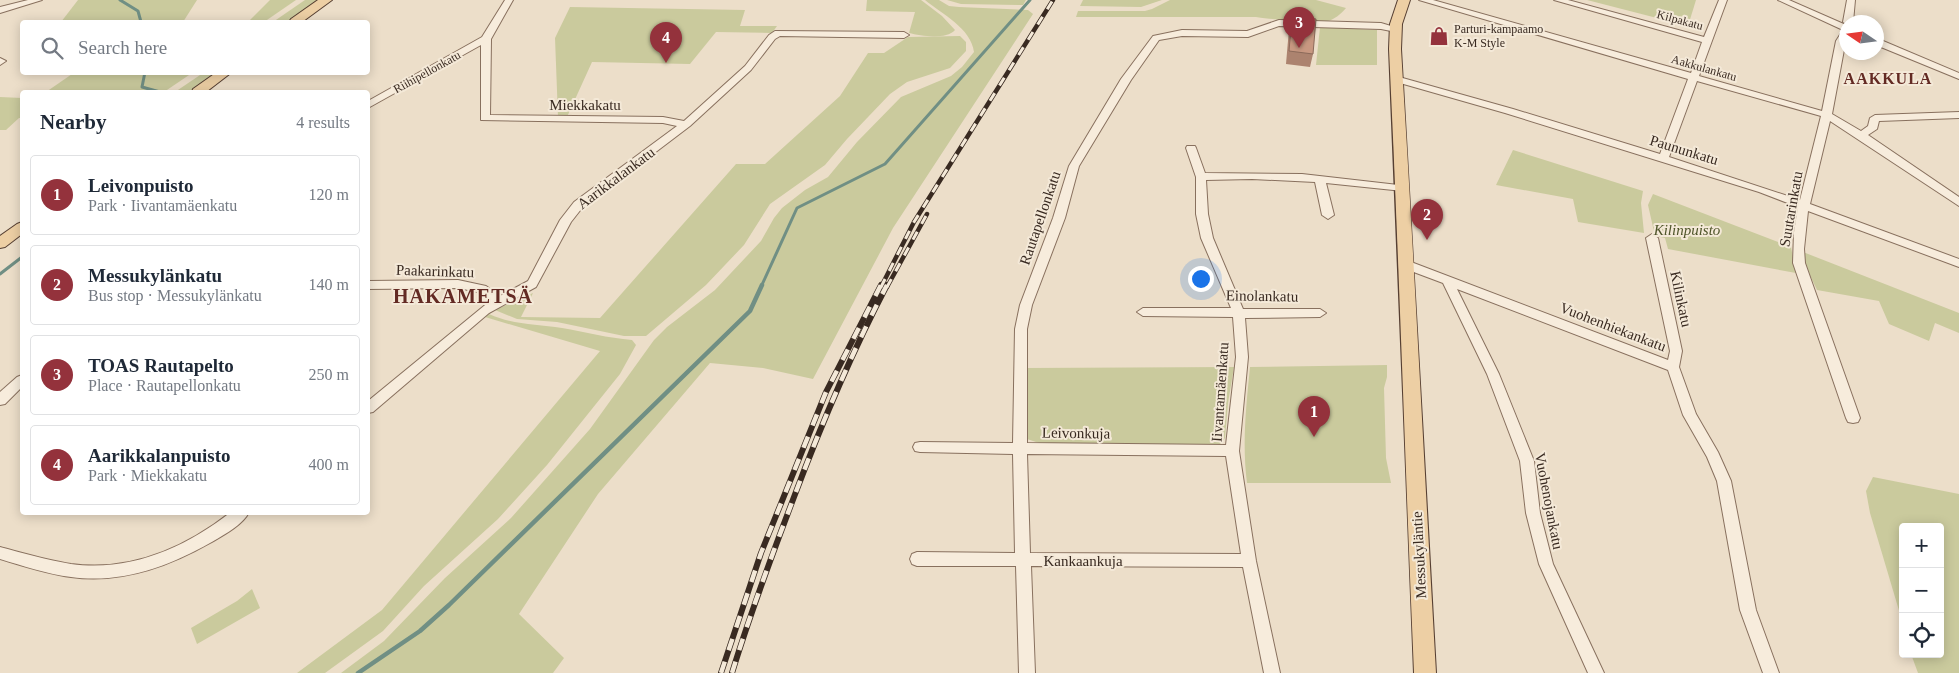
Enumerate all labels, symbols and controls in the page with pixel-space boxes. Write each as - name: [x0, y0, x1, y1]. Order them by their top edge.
- pin: 3: [1283, 7, 1315, 48]
- street label: Kilpakatu: [1655, 7, 1705, 33]
- north arrow: [1839, 15, 1884, 60]
- search box: [20, 20, 370, 75]
- pin: 4: [650, 22, 682, 63]
- place label: Parturi-kampaamo K-M Style: [1454, 22, 1543, 50]
- shop icon: Parturi-kampaamo K-M Style: [1428, 25, 1450, 47]
- icon: search: [38, 34, 66, 62]
- text: Search here: [78, 37, 167, 58]
- street label: Riihipellonkatu: [391, 48, 463, 96]
- street label: Aakkulankatu: [1670, 52, 1738, 84]
- district label: AAKKULA: [1844, 70, 1932, 87]
- street label: Miekkakatu: [549, 97, 621, 113]
- text: Nearby: [40, 110, 107, 134]
- text: 4 results: [296, 114, 350, 131]
- street label: Paununkatu: [1648, 132, 1721, 168]
- street label: Aarikkalankatu: [574, 143, 658, 212]
- street label: Rautapellonkatu: [1016, 168, 1064, 267]
- street label: Suutarinkatu: [1776, 169, 1806, 248]
- text: Leivonpuisto: [88, 175, 194, 196]
- text: 1: [53, 186, 61, 203]
- text: 120 m: [309, 186, 349, 203]
- text: Park · Iivantamäenkatu: [88, 197, 237, 214]
- pin: 2: [1411, 199, 1443, 240]
- park label: Kilinpuisto: [1653, 222, 1721, 238]
- street label: Paakarinkatu: [396, 262, 475, 280]
- text: Messukylänkatu: [88, 265, 222, 286]
- your location: [1188, 266, 1214, 292]
- street label: Kilinkatu: [1667, 270, 1695, 329]
- text: 2: [53, 276, 61, 293]
- text: 140 m: [309, 276, 349, 293]
- district label: HAKAMETSÄ: [393, 285, 533, 307]
- text: Bus stop · Messukylänkatu: [88, 287, 262, 304]
- street label: Einolankatu: [1226, 287, 1299, 305]
- street label: Vuohenhiekankatu: [1558, 299, 1669, 355]
- street label: Iivantamäenkatu: [1209, 341, 1232, 442]
- text: TOAS Rautapelto: [88, 355, 234, 376]
- text: 3: [53, 366, 61, 383]
- text: 250 m: [309, 366, 349, 383]
- text: Place · Rautapellonkatu: [88, 377, 241, 394]
- pin: 1: [1298, 396, 1330, 437]
- street label: Leivonkuja: [1042, 424, 1111, 442]
- text: Aarikkalanpuisto: [88, 445, 231, 466]
- street label: Vuohenojankatu: [1532, 451, 1566, 551]
- text: 4: [53, 456, 61, 473]
- text: 400 m: [309, 456, 349, 473]
- text: Park · Miekkakatu: [88, 467, 207, 484]
- street label: Messukyläntie: [1409, 511, 1429, 599]
- map controls: [1899, 523, 1944, 658]
- button: +: [1899, 523, 1944, 568]
- street label: Kankaankuja: [1043, 553, 1123, 569]
- button: −: [1899, 568, 1944, 613]
- button: locate: [1899, 613, 1944, 658]

